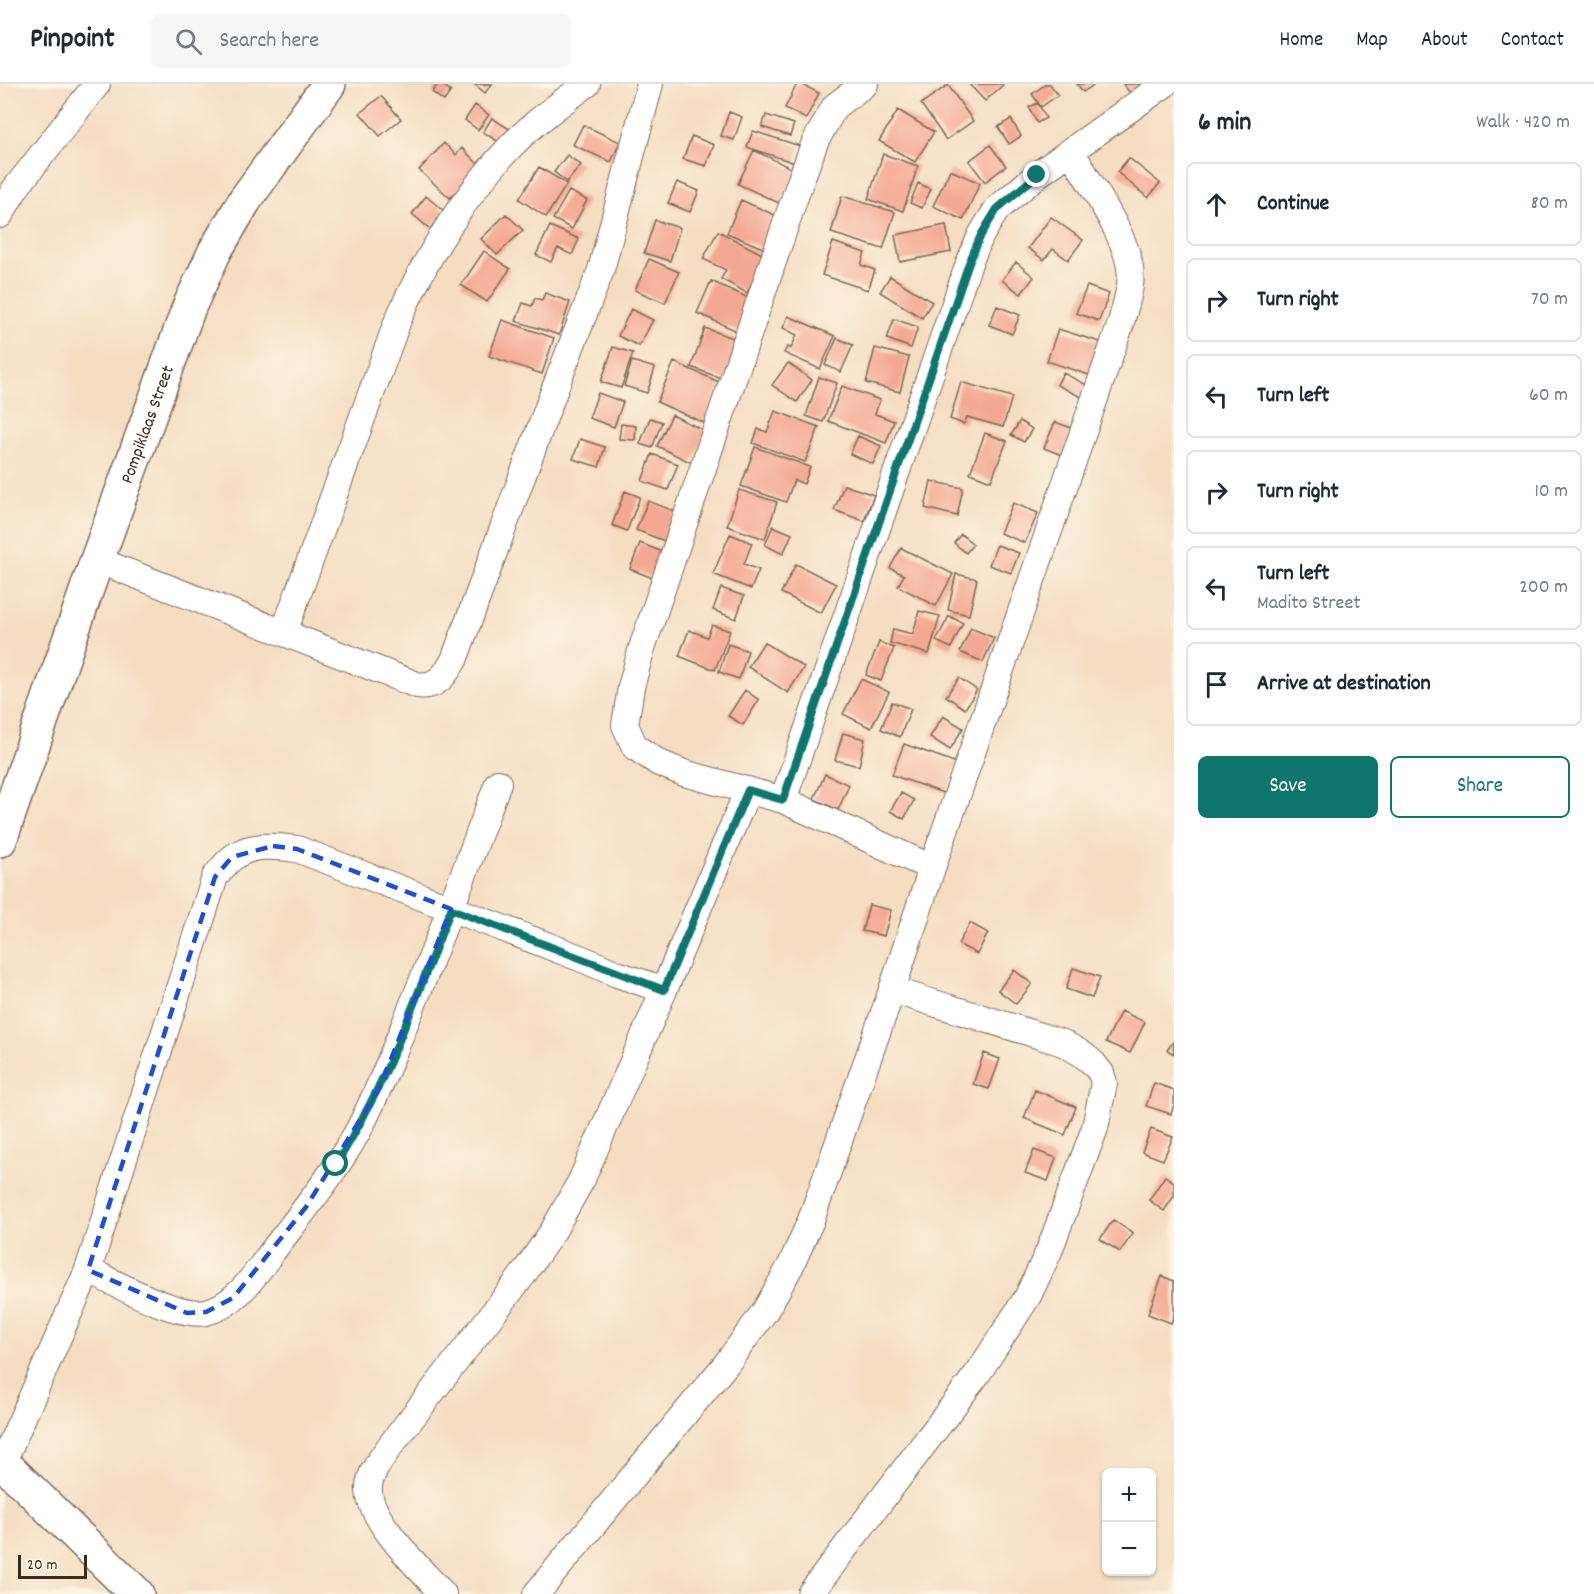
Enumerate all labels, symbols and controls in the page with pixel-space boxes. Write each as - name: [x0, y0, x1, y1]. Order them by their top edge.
- search box: [151, 14, 571, 68]
- text: Pinpoint: [30, 21, 115, 61]
- icon: search: [172, 25, 205, 58]
- text: Search here: [220, 26, 319, 57]
- text: Home: [1279, 26, 1323, 56]
- text: Map: [1356, 26, 1388, 56]
- text: About: [1421, 26, 1468, 56]
- text: Contact: [1501, 26, 1564, 56]
- text: 6 min: [1198, 105, 1251, 142]
- text: Walk · 420 m: [1476, 109, 1570, 137]
- route end: [1023, 161, 1049, 187]
- icon: ahead: [1200, 188, 1233, 221]
- text: Continue: [1257, 189, 1329, 220]
- text: 80 m: [1531, 190, 1568, 218]
- icon: right: [1200, 284, 1233, 317]
- text: Turn right: [1257, 285, 1339, 316]
- text: 70 m: [1531, 286, 1568, 314]
- street label: Pompiklaas Street: [116, 362, 182, 488]
- icon: left: [1200, 380, 1233, 413]
- text: Turn left: [1257, 381, 1329, 412]
- text: 60 m: [1529, 382, 1568, 410]
- icon: right: [1200, 476, 1233, 509]
- text: Turn right: [1257, 477, 1339, 508]
- text: 10 m: [1534, 478, 1568, 506]
- text: Turn left: [1257, 559, 1329, 590]
- icon: left: [1200, 572, 1233, 605]
- text: 200 m: [1519, 574, 1568, 602]
- text: Madito Street: [1257, 590, 1361, 618]
- icon: arrive: [1200, 668, 1233, 701]
- text: Arrive at destination: [1257, 669, 1431, 700]
- button: Save: [1198, 756, 1378, 818]
- button: Share: [1390, 756, 1570, 818]
- route start: [322, 1150, 348, 1176]
- map controls: [1102, 1468, 1156, 1576]
- button: +: [1102, 1468, 1156, 1522]
- button: −: [1102, 1522, 1156, 1576]
- scale bar: [18, 1552, 87, 1580]
- text: 20 m: [27, 1554, 57, 1577]

